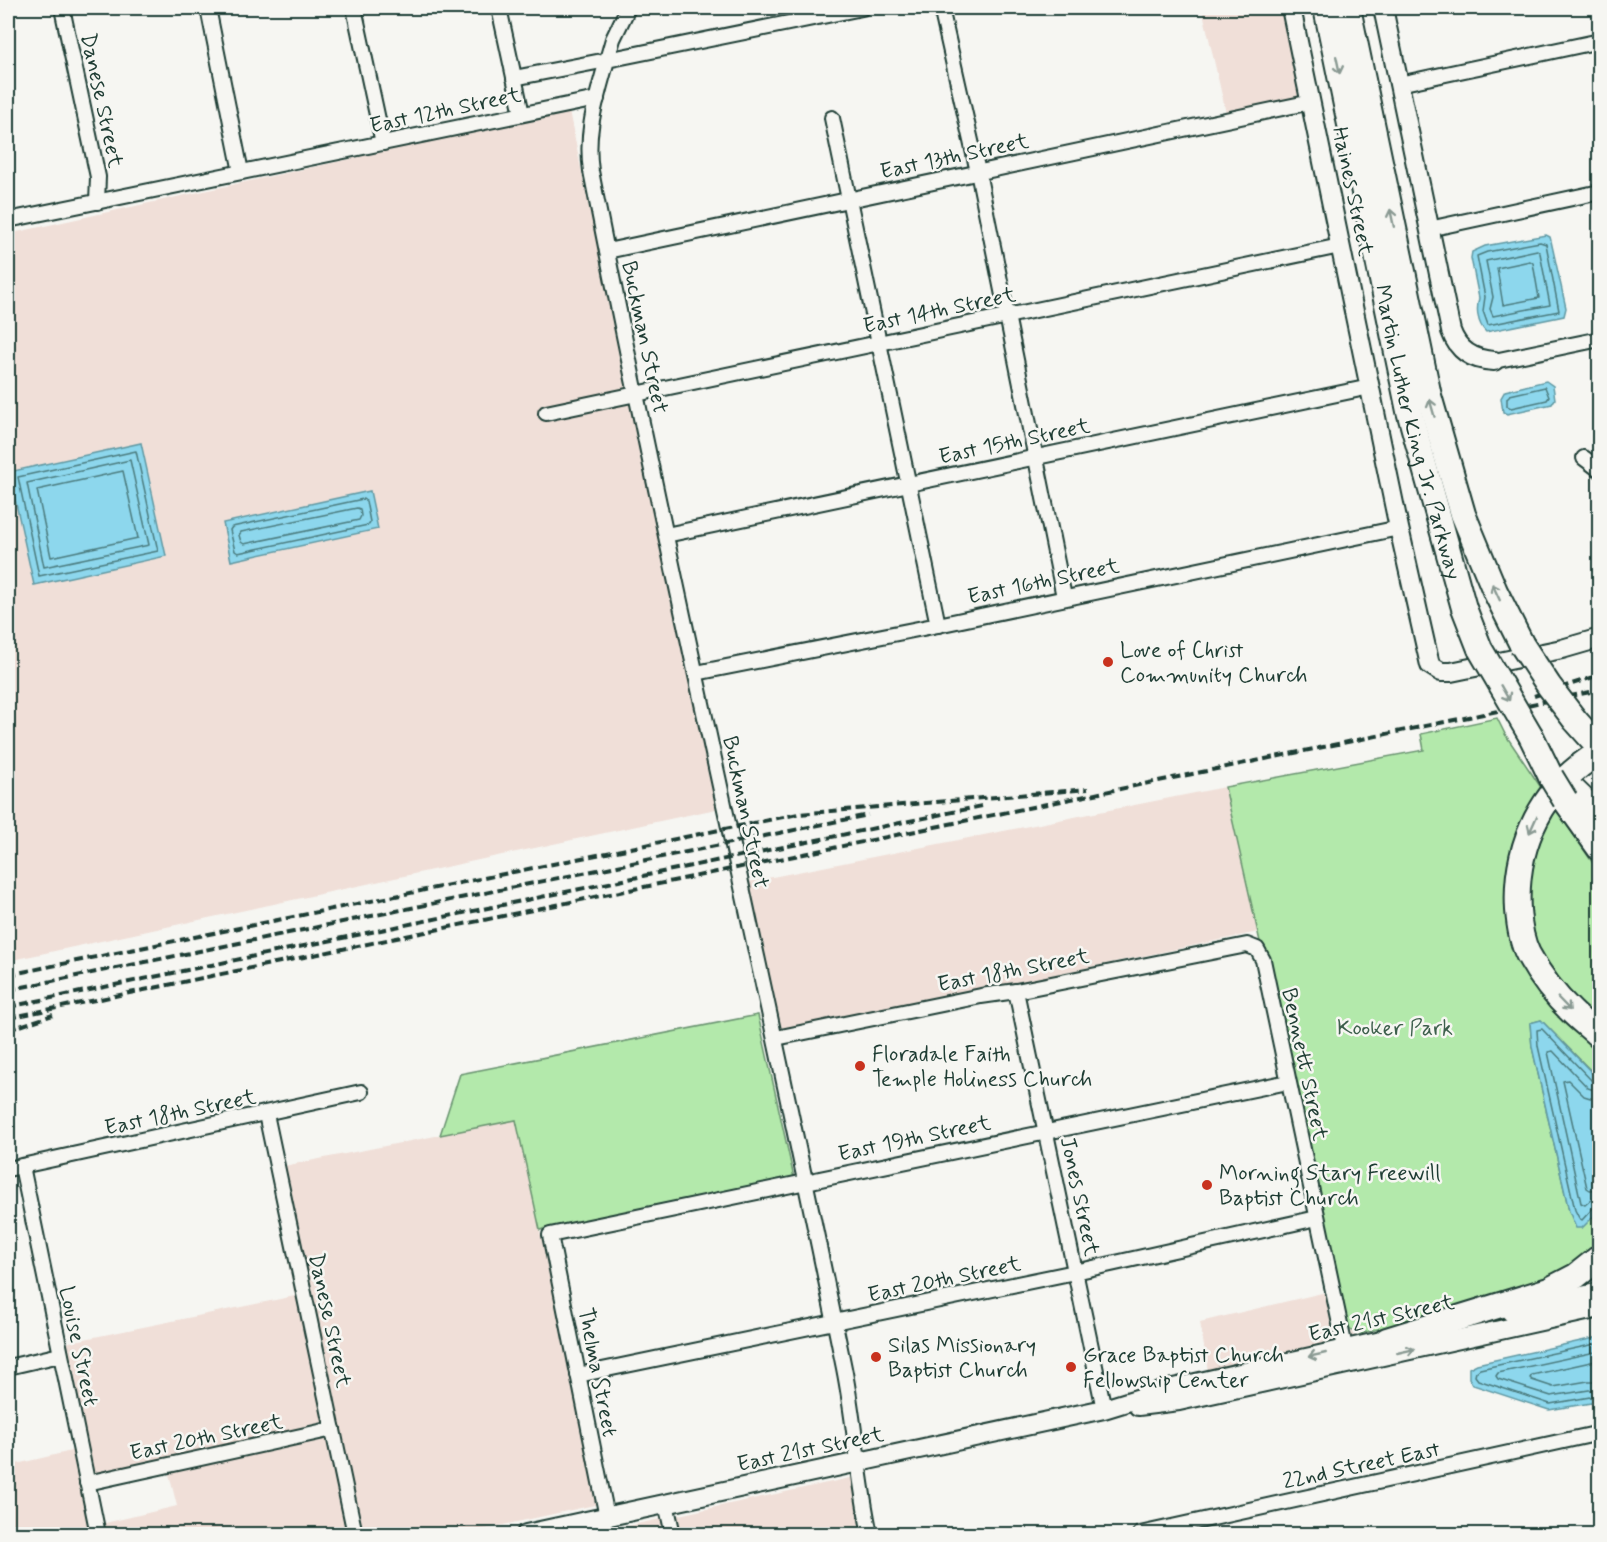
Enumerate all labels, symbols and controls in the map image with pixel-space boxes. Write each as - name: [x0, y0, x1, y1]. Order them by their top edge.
- street label: Danese Street: [73, 31, 129, 170]
- one-way arrow: [1333, 55, 1344, 74]
- street label: East 12th Street: [367, 81, 524, 141]
- street label: Haines Street: [1325, 124, 1379, 259]
- street label: East 13th Street: [877, 128, 1031, 186]
- one-way arrow: [1386, 208, 1397, 228]
- street label: Buckman Street: [614, 258, 674, 416]
- street label: East 14th Street: [860, 281, 1018, 341]
- street label: Martin Luther King Jr. Parkway: [1367, 282, 1467, 583]
- one-way arrow: [1426, 399, 1437, 418]
- street label: East 15th Street: [936, 412, 1093, 472]
- street label: East 16th Street: [965, 552, 1122, 612]
- one-way arrow: [1490, 584, 1502, 602]
- place label: Love of Christ Community Church: [1120, 637, 1308, 690]
- marker: Love of Christ Community Church: [1101, 655, 1115, 669]
- one-way arrow: [1499, 684, 1511, 701]
- street label: Buckman Street: [715, 733, 775, 891]
- one-way arrow: [1527, 816, 1539, 834]
- street label: East 18th Street: [935, 943, 1092, 999]
- street label: Bennett Street: [1274, 986, 1334, 1143]
- one-way arrow: [1557, 997, 1572, 1012]
- park label: Kooker Park: [1337, 1015, 1453, 1043]
- place label: Floradale Faith Temple Holiness Church: [872, 1041, 1092, 1094]
- marker: Floradale Faith Temple Holiness Church: [853, 1059, 867, 1073]
- street label: East 18th Street: [102, 1083, 259, 1143]
- street label: East 19th Street: [836, 1109, 993, 1169]
- street label: Jones Street: [1053, 1134, 1105, 1259]
- place label: Morning Stary Freewill Baptist Church: [1219, 1160, 1441, 1213]
- marker: Morning Stary Freewill Baptist Church: [1200, 1178, 1214, 1192]
- street label: East 20th Street: [865, 1250, 1023, 1310]
- street label: Danese Street: [301, 1251, 357, 1390]
- street label: Louise Street: [52, 1284, 104, 1409]
- street label: East 21st Street: [1306, 1289, 1457, 1349]
- street label: Thelma Street: [571, 1305, 623, 1439]
- place label: Silas Missionary Baptist Church: [888, 1332, 1036, 1385]
- place label: Grace Baptist Church Fellowship Center: [1083, 1342, 1284, 1395]
- one-way arrow: [1396, 1345, 1415, 1356]
- marker: Silas Missionary Baptist Church: [869, 1350, 883, 1364]
- one-way arrow: [1308, 1350, 1327, 1362]
- marker: Grace Baptist Church Fellowship Center: [1064, 1360, 1078, 1374]
- street label: East 20th Street: [127, 1408, 285, 1468]
- street label: East 21st Street: [735, 1421, 886, 1479]
- street label: 22nd Street East: [1280, 1436, 1442, 1496]

